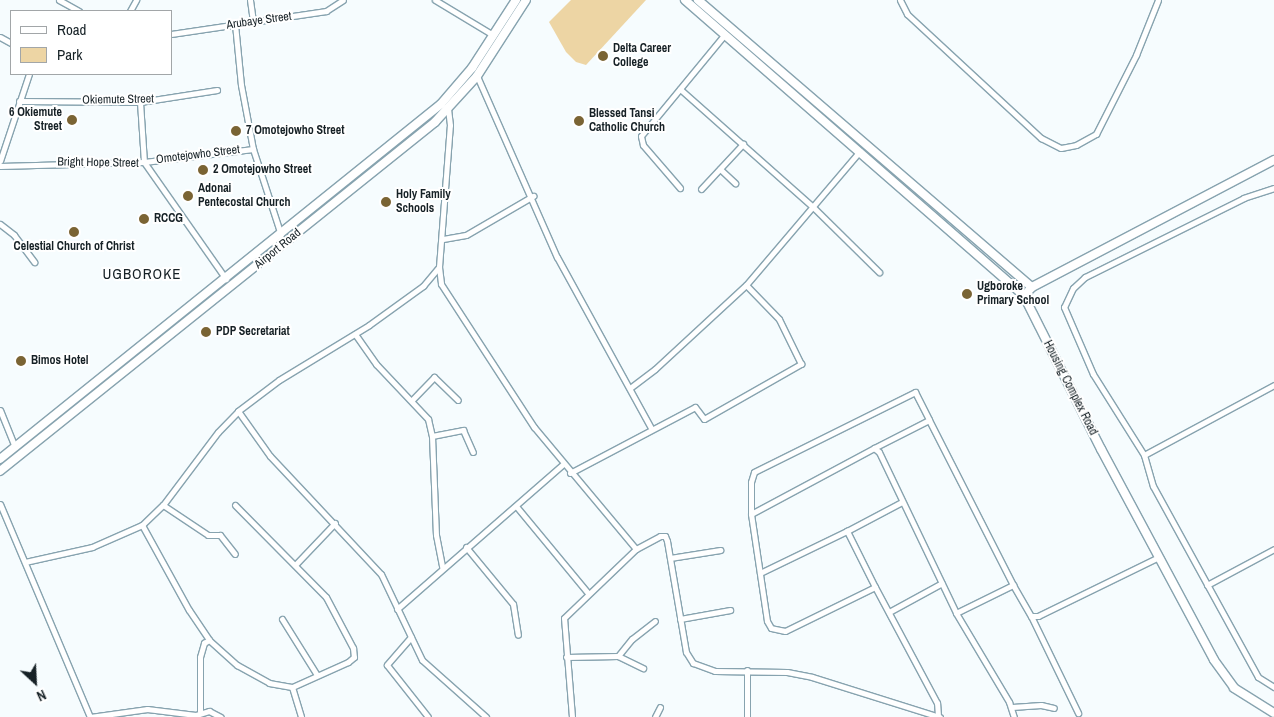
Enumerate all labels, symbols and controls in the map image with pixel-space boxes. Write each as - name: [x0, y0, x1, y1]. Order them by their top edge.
- street label: Arubaye Street: [225, 9, 293, 33]
- legend: [10, 10, 172, 75]
- text: Road: [57, 19, 86, 40]
- place label: Delta Career College: [613, 42, 671, 70]
- text: Park: [57, 44, 82, 65]
- marker: Delta Career College: [597, 50, 609, 62]
- street label: Okiemute Street: [82, 92, 154, 108]
- place label: 6 Okiemute Street: [9, 106, 62, 134]
- place label: Blessed Tansi Catholic Church: [589, 107, 665, 135]
- marker: 6 Okiemute Street: [66, 114, 78, 126]
- marker: Blessed Tansi Catholic Church: [573, 115, 585, 127]
- place label: 7 Omotejowho Street: [246, 124, 344, 138]
- marker: 7 Omotejowho Street: [230, 125, 242, 137]
- street label: Omotejowho Street: [155, 143, 241, 167]
- street label: Bright Hope Street: [57, 155, 139, 171]
- place label: 2 Omotejowho Street: [213, 163, 311, 177]
- marker: 2 Omotejowho Street: [197, 164, 209, 176]
- place label: Adonai Pentecostal Church: [198, 182, 290, 210]
- place label: Holy Family Schools: [396, 188, 451, 216]
- marker: Adonai Pentecostal Church: [182, 190, 194, 202]
- marker: Holy Family Schools: [380, 196, 392, 208]
- place label: RCCG: [154, 212, 183, 226]
- marker: RCCG: [138, 213, 150, 225]
- marker: Celestial Church of Christ: [68, 226, 80, 238]
- street label: Airport Road: [252, 226, 304, 272]
- place label: Celestial Church of Christ: [14, 240, 134, 254]
- district label: UGBOROKE: [101, 265, 183, 283]
- place label: Ugboroke Primary School: [977, 280, 1049, 308]
- marker: Ugboroke Primary School: [961, 288, 973, 300]
- place label: PDP Secretariat: [216, 325, 290, 339]
- marker: PDP Secretariat: [200, 326, 212, 338]
- street label: Housing Complex Road: [1040, 338, 1100, 438]
- place label: Bimos Hotel: [31, 354, 88, 368]
- marker: Bimos Hotel: [15, 355, 27, 367]
- north arrow: [10, 657, 60, 707]
- text: N: [34, 686, 49, 706]

